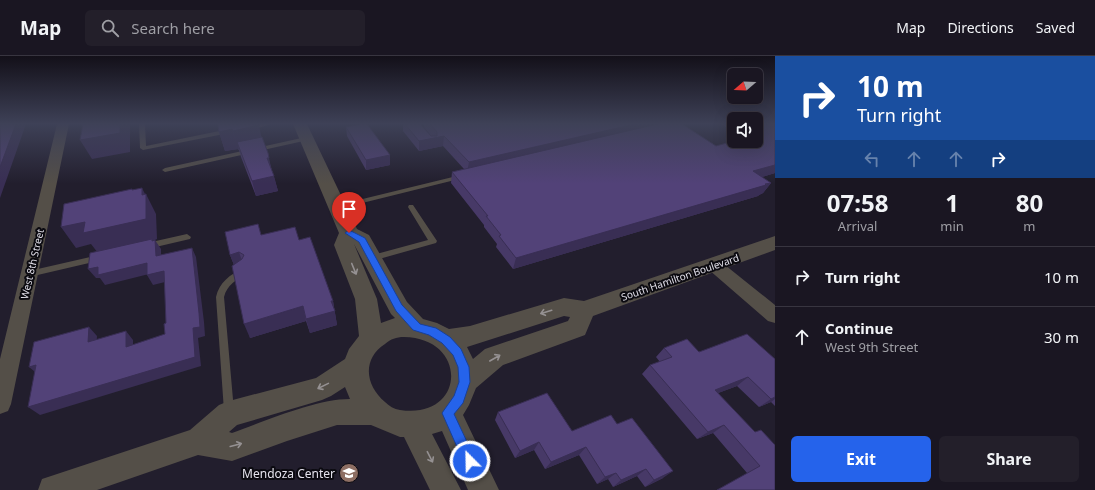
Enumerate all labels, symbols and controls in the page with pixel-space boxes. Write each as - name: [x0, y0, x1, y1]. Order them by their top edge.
- search box: [85, 10, 365, 46]
- text: Map: [20, 15, 61, 41]
- icon: search: [99, 17, 121, 39]
- text: Search here: [131, 18, 215, 38]
- text: Map: [896, 18, 925, 37]
- text: Directions: [947, 18, 1014, 37]
- text: Saved: [1036, 18, 1075, 37]
- text: 10 m: [857, 67, 924, 105]
- north arrow: [727, 68, 763, 104]
- map controls: [727, 68, 763, 148]
- icon: right: [791, 72, 843, 124]
- text: Turn right: [857, 103, 941, 127]
- button: sound: [727, 112, 763, 148]
- icon: left: [861, 148, 883, 170]
- icon: ahead: [903, 148, 925, 170]
- icon: ahead: [945, 148, 967, 170]
- icon: right: [987, 148, 1009, 170]
- text: 07:58: [827, 186, 888, 219]
- text: 1: [945, 186, 959, 219]
- text: 80: [1016, 186, 1043, 219]
- pin: [332, 192, 366, 233]
- icon: arrive: [338, 198, 360, 220]
- text: Arrival: [838, 217, 877, 235]
- text: min: [940, 217, 964, 235]
- text: m: [1023, 217, 1036, 235]
- street label: West 8th Street: [17, 227, 47, 301]
- street label: South Hamilton Boulevard: [619, 250, 741, 304]
- one-way arrow: [351, 263, 358, 275]
- icon: right: [791, 266, 813, 288]
- text: Turn right: [825, 267, 900, 287]
- text: 10 m: [1044, 267, 1079, 287]
- one-way arrow: [540, 309, 553, 316]
- text: Continue: [825, 318, 893, 338]
- icon: ahead: [791, 326, 813, 348]
- text: 30 m: [1044, 327, 1079, 347]
- text: West 9th Street: [825, 338, 918, 356]
- one-way arrow: [489, 354, 501, 361]
- one-way arrow: [317, 383, 329, 390]
- button: Exit: [791, 436, 931, 482]
- button: Share: [939, 436, 1079, 482]
- position arrow: [449, 440, 491, 482]
- one-way arrow: [230, 441, 243, 448]
- one-way arrow: [427, 451, 434, 463]
- school or university icon: Mendoza Center: [338, 462, 360, 484]
- place label: Mendoza Center: [242, 465, 335, 482]

